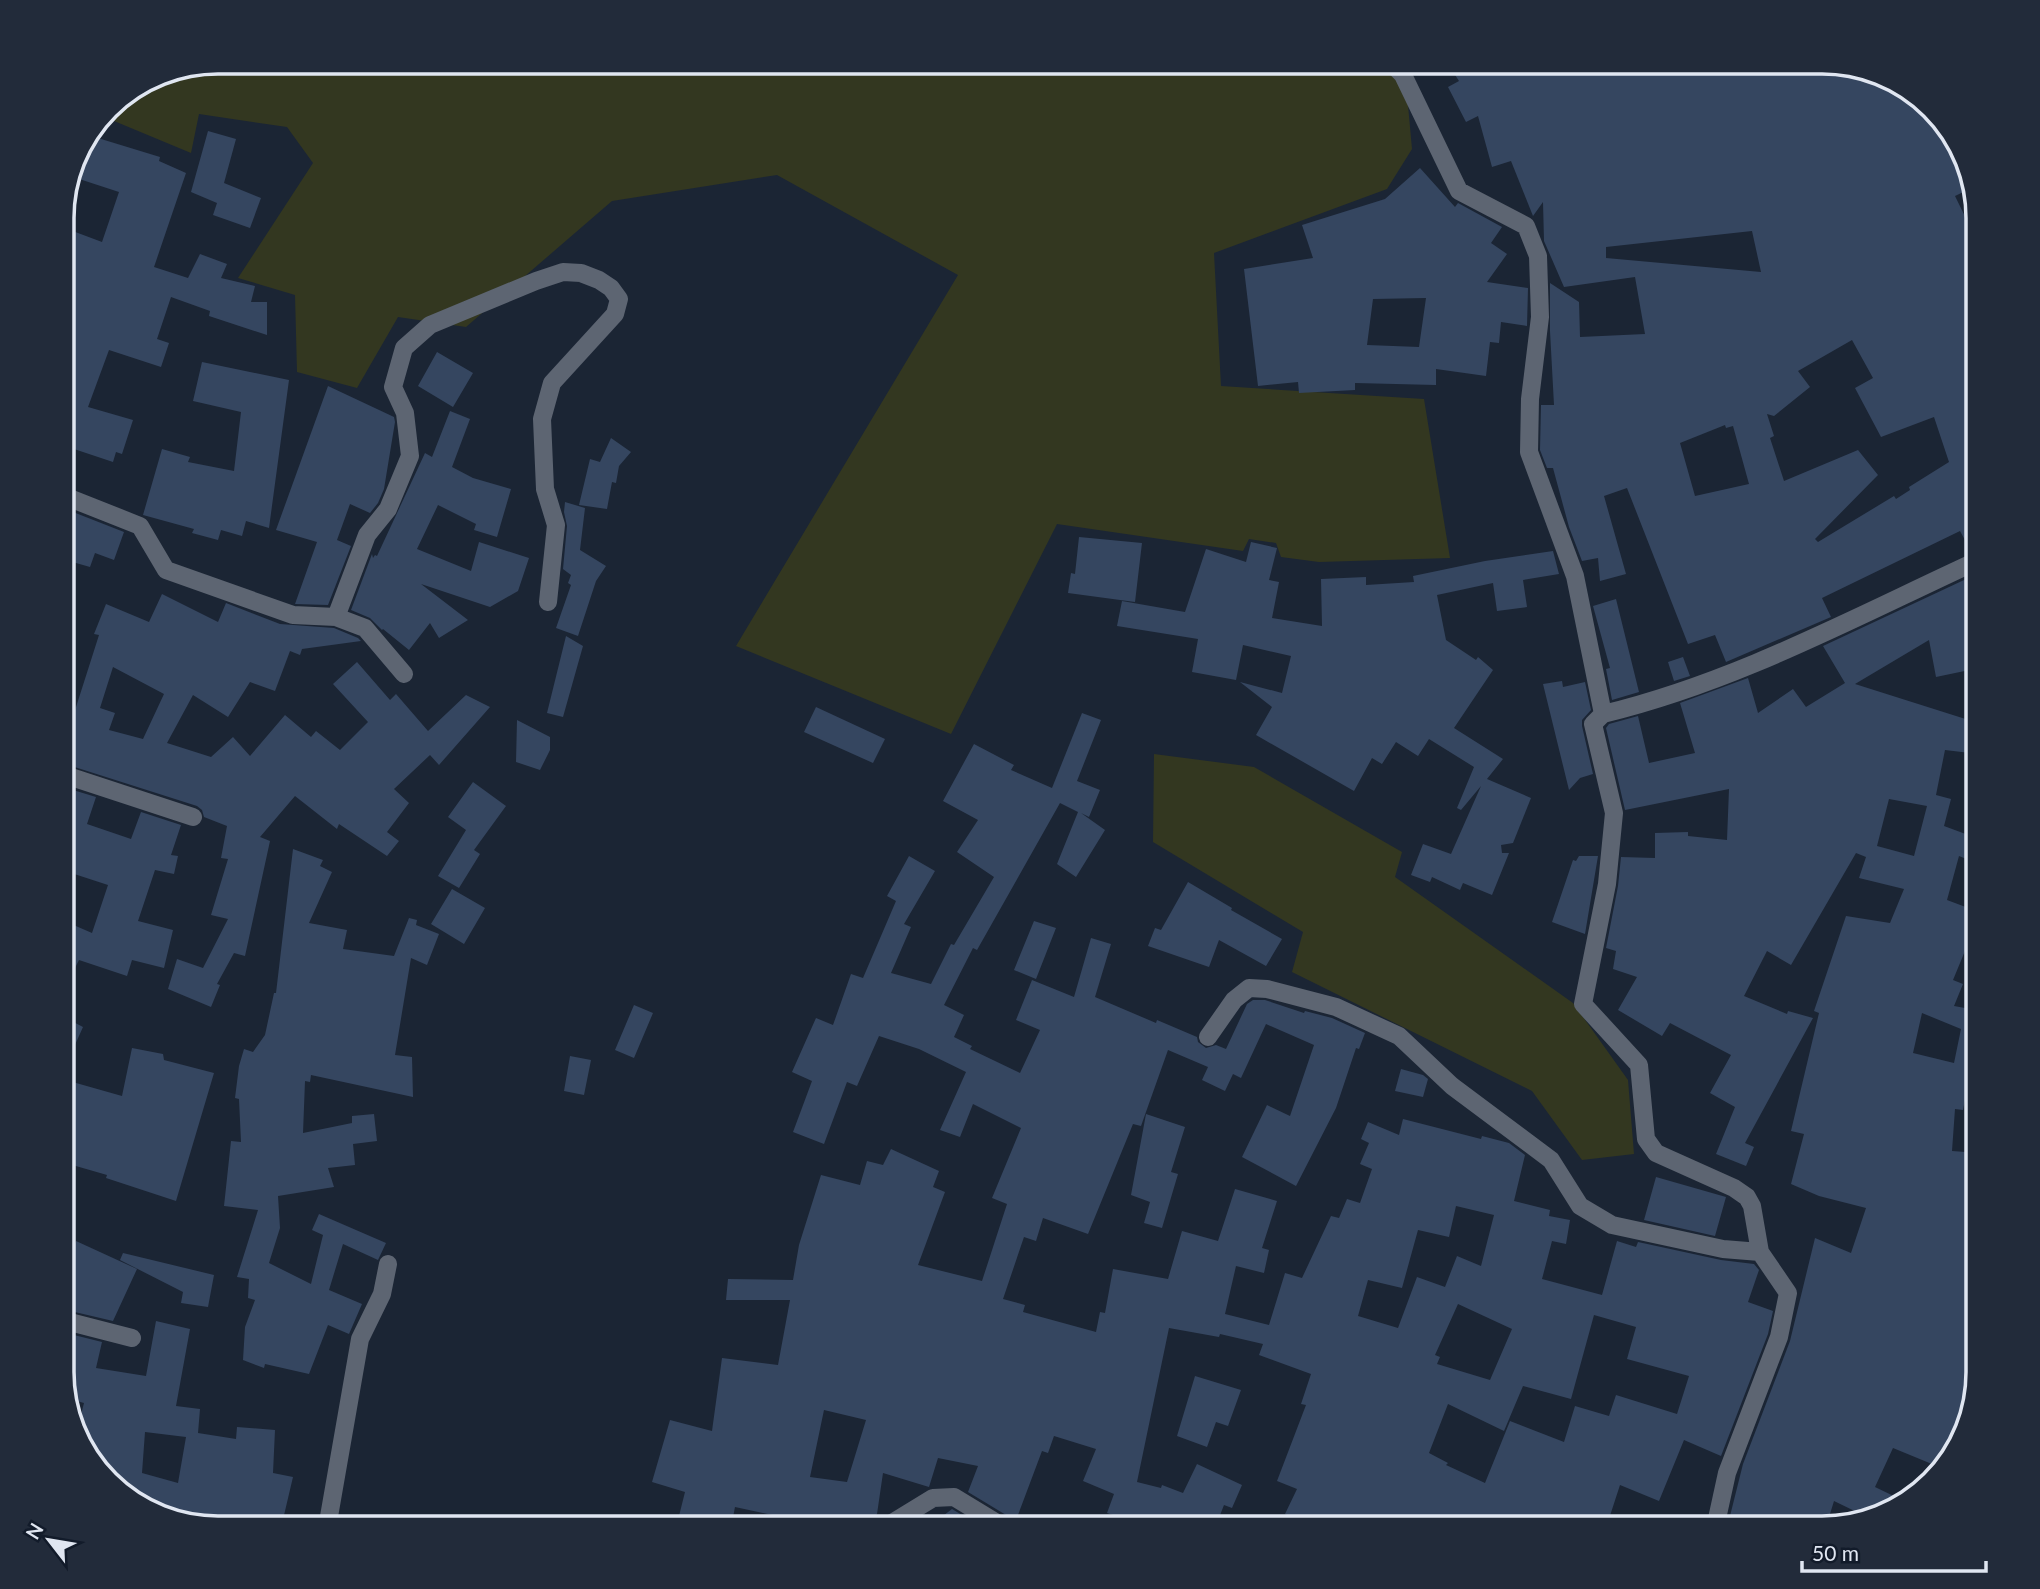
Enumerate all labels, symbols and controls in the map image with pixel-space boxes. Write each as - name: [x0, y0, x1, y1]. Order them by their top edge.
- north arrow: [14, 1505, 84, 1575]
- text: N: [20, 1519, 48, 1543]
- scale bar: [1802, 1530, 1986, 1574]
- text: 50 m: [1812, 1540, 1859, 1565]

